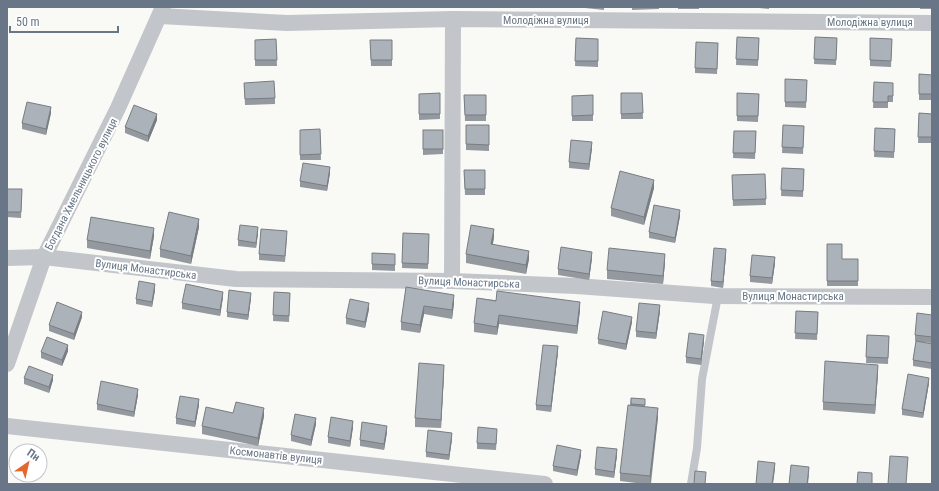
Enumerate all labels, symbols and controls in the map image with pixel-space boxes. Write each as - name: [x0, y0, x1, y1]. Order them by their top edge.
- scale bar: [10, 8, 118, 34]
- street label: Молодіжна вулиця: [503, 14, 589, 27]
- text: 50 m: [16, 15, 40, 29]
- street label: Молодіжна вулиця: [827, 16, 913, 29]
- street label: Богдана Хмельницького вулиця: [42, 116, 120, 252]
- street label: Вулиця Монастирська: [95, 257, 197, 282]
- street label: Вулиця Монастирська: [418, 274, 520, 291]
- street label: Вулиця Монастирська: [742, 290, 844, 303]
- north arrow: [8, 443, 48, 483]
- street label: Космонавтів вулиця: [229, 444, 323, 467]
- text: Пн: [25, 446, 42, 464]

